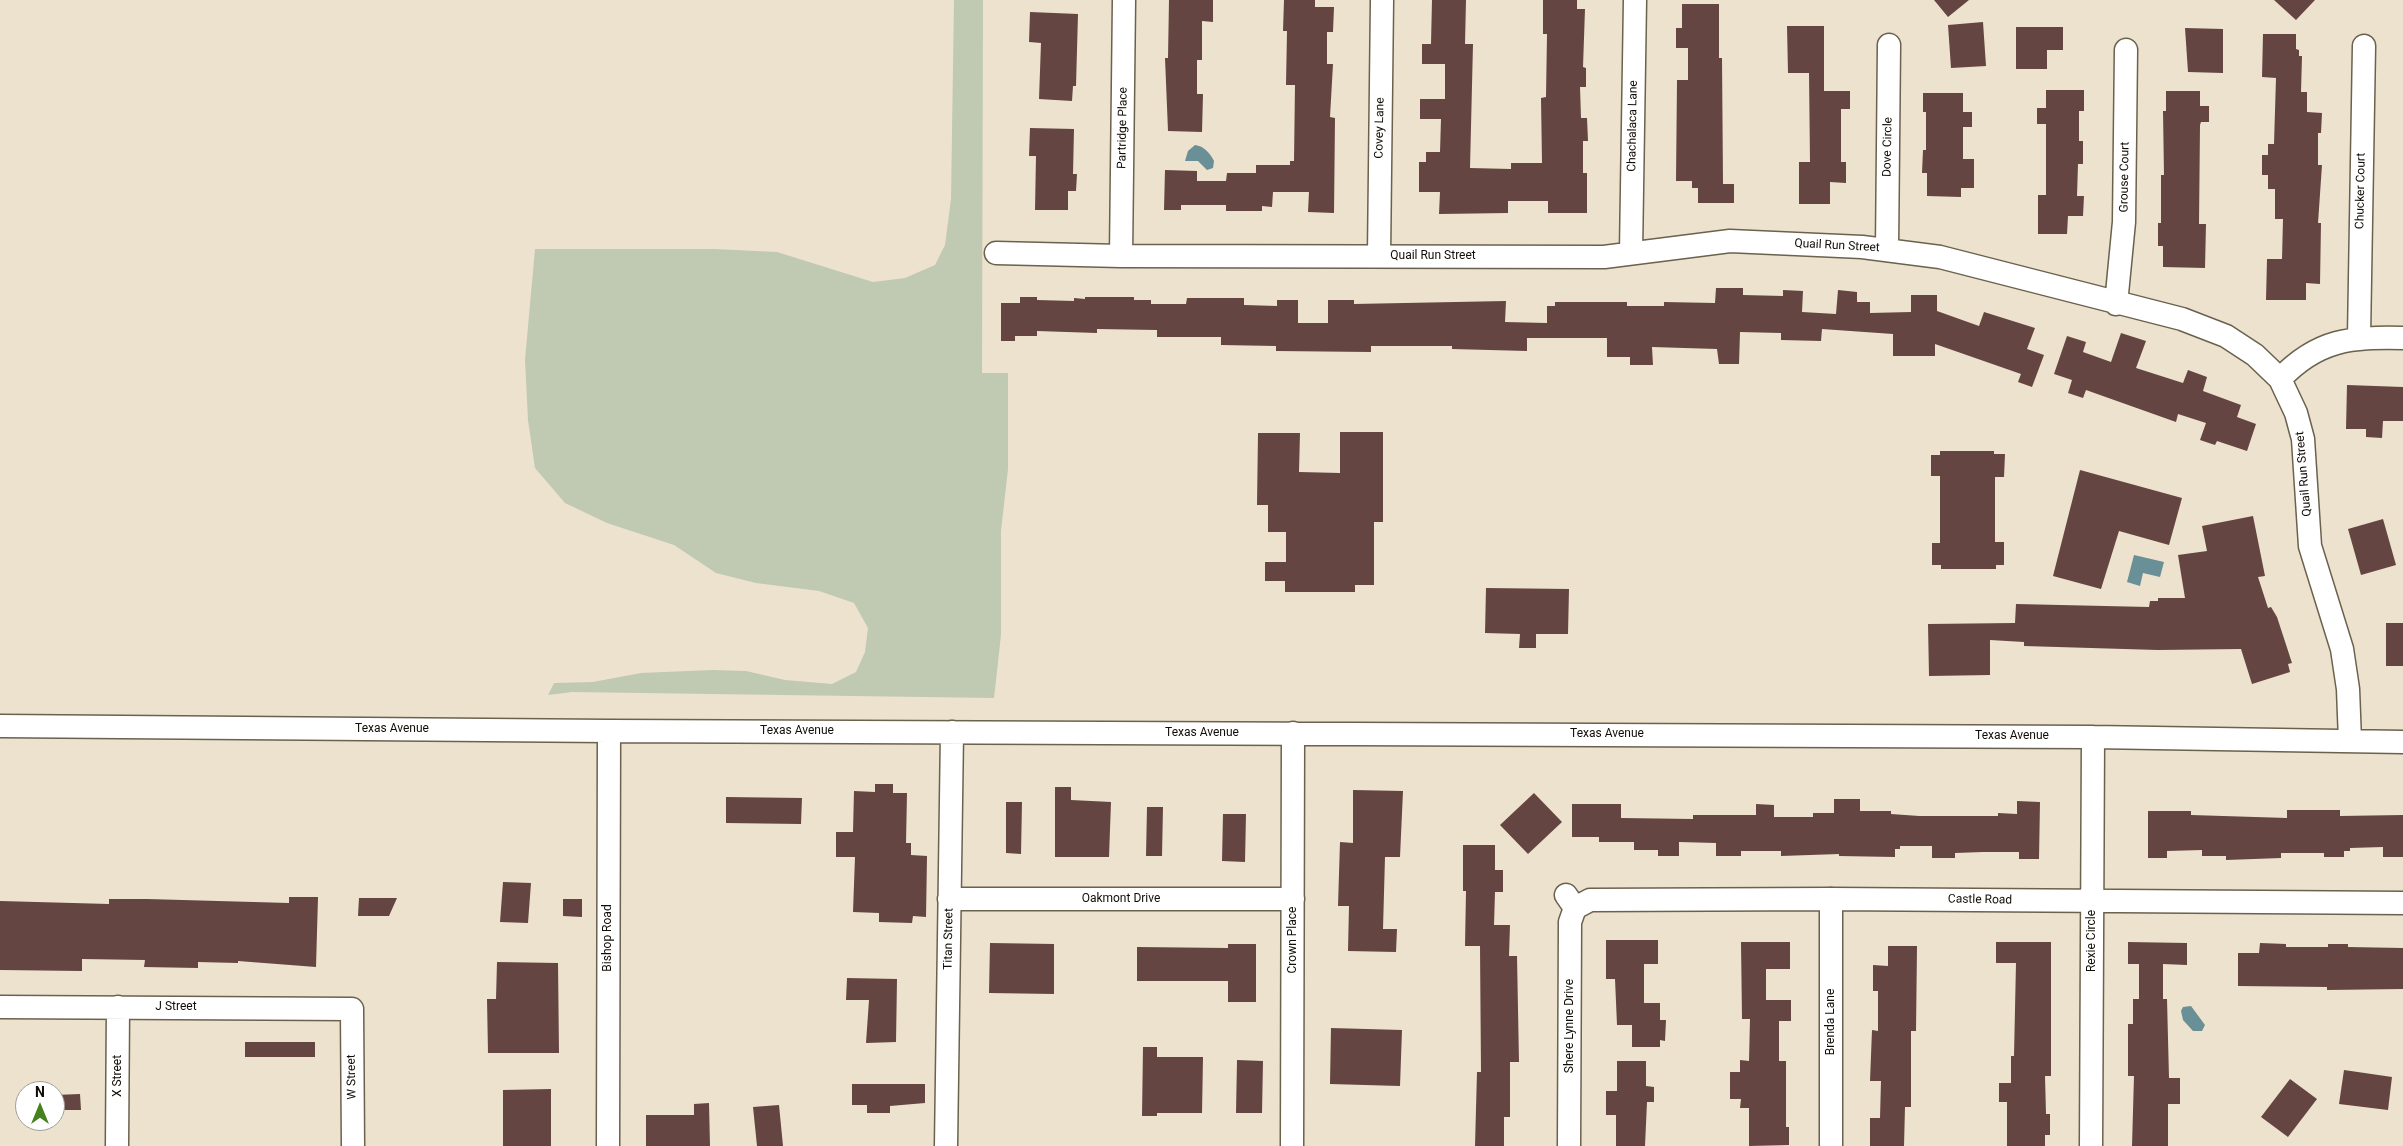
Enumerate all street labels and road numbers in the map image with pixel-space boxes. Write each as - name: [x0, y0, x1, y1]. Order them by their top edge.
- street label: Chachalaca Lane: [1625, 80, 1641, 172]
- street label: Partridge Place: [1115, 87, 1131, 169]
- street label: Covey Lane: [1372, 97, 1388, 159]
- street label: Dove Circle: [1880, 117, 1896, 177]
- street label: Grouse Court: [2117, 142, 2133, 212]
- street label: Chucker Court: [2353, 153, 2369, 229]
- street label: Quail Run Street: [1794, 237, 1880, 255]
- street label: Quail Run Street: [1390, 249, 1476, 263]
- street label: Quail Run Street: [2293, 431, 2315, 517]
- street label: Texas Avenue: [355, 722, 429, 736]
- street label: Texas Avenue: [760, 724, 834, 738]
- street label: Texas Avenue: [1165, 726, 1239, 740]
- street label: Texas Avenue: [1570, 727, 1644, 741]
- street label: Texas Avenue: [1975, 729, 2049, 743]
- street label: Oakmont Drive: [1082, 892, 1160, 906]
- street label: Castle Road: [1948, 892, 2012, 908]
- street label: Bishop Road: [601, 904, 615, 972]
- street label: Crown Place: [1286, 907, 1300, 973]
- street label: Titan Street: [941, 908, 957, 970]
- street label: Rexie Circle: [2085, 910, 2099, 972]
- street label: Shere Lynne Drive: [1563, 979, 1577, 1073]
- street label: Brenda Lane: [1824, 989, 1838, 1055]
- street label: J Street: [155, 1000, 197, 1014]
- street label: W Street: [344, 1054, 360, 1100]
- street label: X Street: [111, 1055, 125, 1097]

